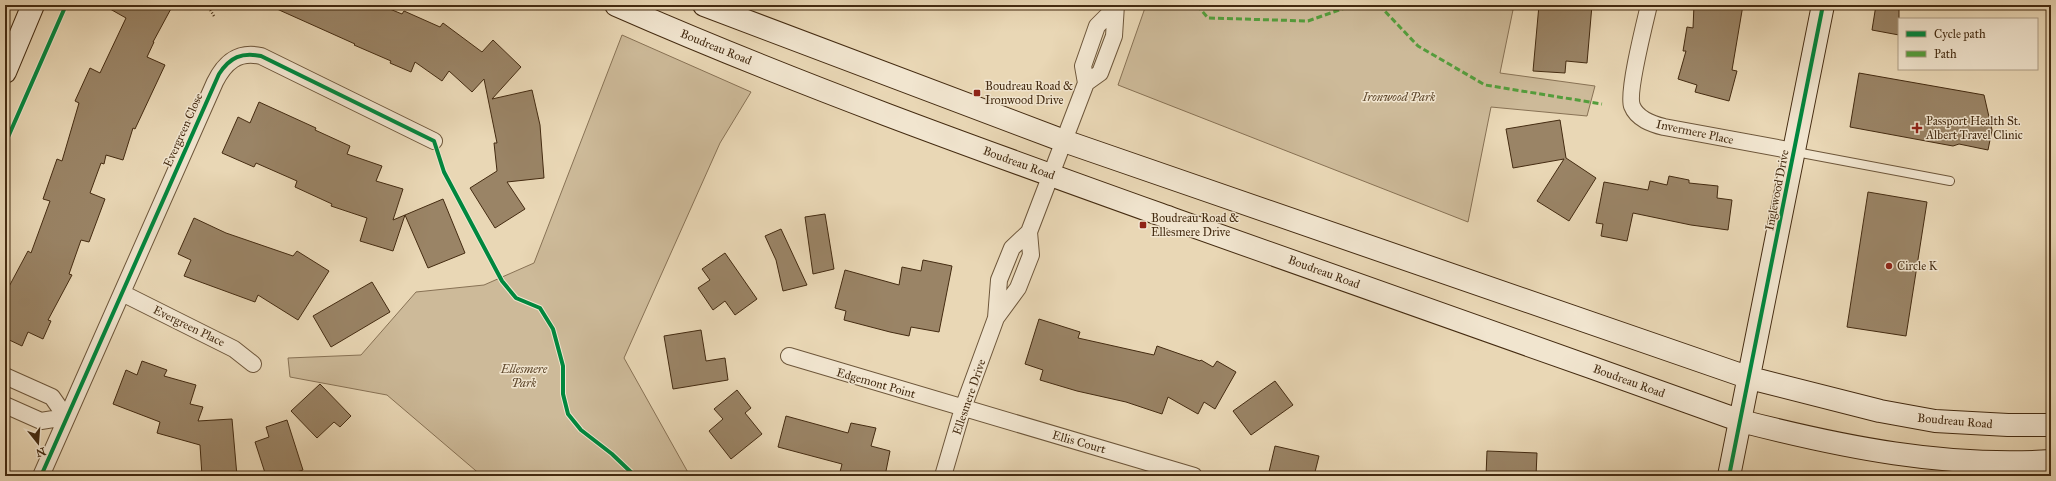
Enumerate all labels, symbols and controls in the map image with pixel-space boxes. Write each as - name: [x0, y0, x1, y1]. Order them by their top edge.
- legend: [1898, 18, 2038, 70]
- street label: Boudreau Road: [678, 26, 754, 68]
- text: Cycle path: [1934, 27, 1986, 41]
- text: Path: [1934, 47, 1957, 61]
- place label: Boudreau Road & Ironwood Drive: [985, 79, 1073, 107]
- marker: Boudreau Road & Ironwood Drive: [972, 88, 982, 98]
- park label: Ironwood Park: [1362, 90, 1436, 104]
- street label: Evergreen Close: [160, 91, 206, 170]
- place label: Passport Health St. Albert Travel Clinic: [1925, 114, 2023, 142]
- street label: Invermere Place: [1655, 117, 1735, 147]
- marker: Passport Health St. Albert Travel Clinic: [1911, 122, 1923, 134]
- street label: Boudreau Road: [981, 144, 1057, 182]
- street label: Inglewood Drive: [1762, 148, 1793, 232]
- place label: Boudreau Road & Ellesmere Drive: [1151, 211, 1239, 239]
- marker: Boudreau Road & Ellesmere Drive: [1138, 220, 1148, 230]
- street label: Boudreau Road: [1286, 253, 1362, 291]
- place label: Circle K: [1897, 259, 1938, 273]
- marker: Circle K: [1884, 261, 1894, 271]
- street label: Evergreen Place: [151, 303, 227, 350]
- street label: Ellesmere Drive: [949, 357, 989, 437]
- park label: Ellesmere Park: [500, 362, 548, 390]
- street label: Boudreau Road: [1591, 362, 1667, 400]
- street label: Edgemont Point: [835, 365, 918, 402]
- street label: Boudreau Road: [1917, 411, 1993, 431]
- north arrow: [18, 423, 58, 463]
- street label: Ellis Court: [1051, 428, 1108, 456]
- text: N: [34, 445, 47, 460]

